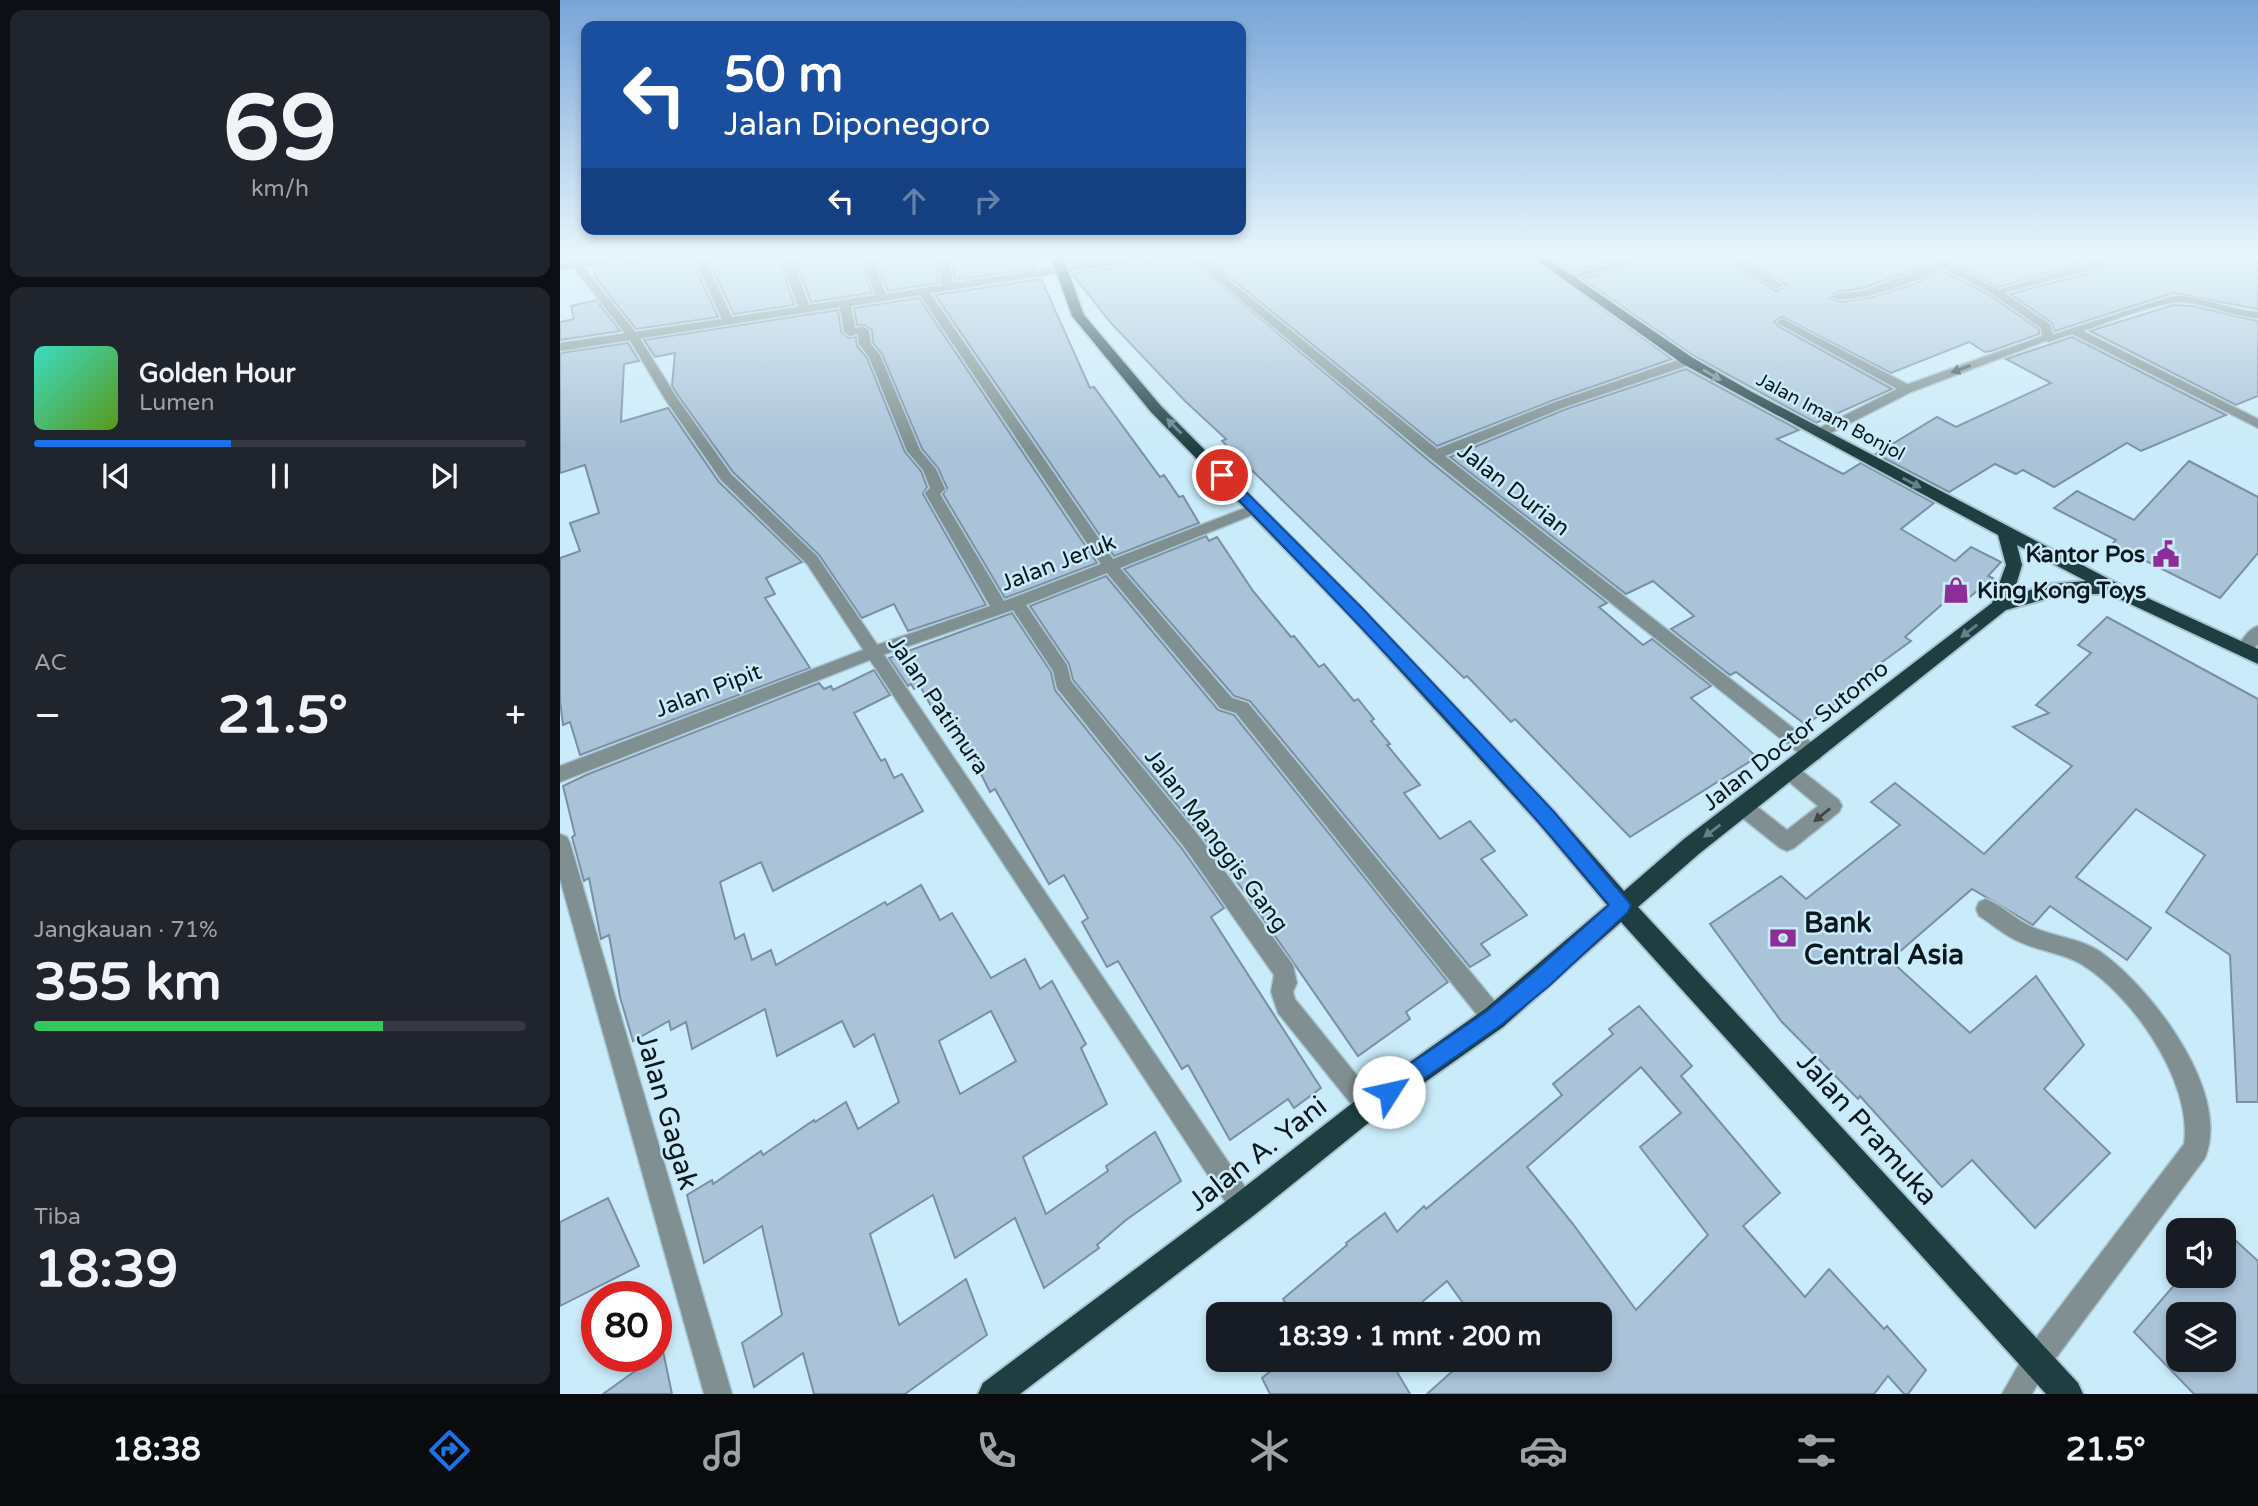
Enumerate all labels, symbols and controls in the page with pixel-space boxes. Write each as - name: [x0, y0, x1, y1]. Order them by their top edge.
- text: 50 m: [724, 46, 843, 105]
- icon: left: [609, 49, 700, 140]
- text: 69: [223, 74, 337, 184]
- text: Jalan Diponegoro: [724, 106, 990, 144]
- text: km/h: [251, 175, 309, 203]
- icon: left: [822, 182, 860, 220]
- icon: ahead: [895, 182, 933, 220]
- icon: right: [968, 182, 1006, 220]
- text: Golden Hour: [139, 358, 296, 389]
- one-way arrow: [1950, 364, 1971, 375]
- one-way arrow: [1702, 369, 1721, 381]
- street label: Jalan Imam Bonjol: [1753, 369, 1908, 465]
- text: Lumen: [139, 389, 214, 417]
- one-way arrow: [1166, 418, 1182, 435]
- street label: Jalan Durian: [1452, 437, 1575, 542]
- pin: [1192, 445, 1252, 505]
- icon: arrive: [1203, 456, 1241, 494]
- icon: previous: [97, 457, 135, 495]
- icon: pause: [261, 457, 299, 495]
- icon: next: [425, 457, 463, 495]
- one-way arrow: [1902, 477, 1922, 488]
- street label: Jalan Jeruk: [997, 528, 1120, 598]
- public building icon: Kantor Pos: [2151, 539, 2181, 569]
- place label: Kantor Pos: [2025, 541, 2145, 569]
- shop icon: King Kong Toys: [1941, 575, 1971, 605]
- place label: King Kong Toys: [1977, 577, 2146, 605]
- one-way arrow: [1960, 623, 1978, 638]
- street label: Jalan Patimura: [882, 631, 995, 780]
- text: AC: [34, 649, 67, 677]
- street label: Jalan Doctor Sutomo: [1697, 654, 1894, 817]
- street label: Jalan Pipit: [651, 658, 766, 724]
- text: 21.5°: [218, 684, 348, 747]
- text: −: [34, 693, 61, 739]
- text: +: [505, 693, 526, 739]
- street label: Jalan Manggis Gang: [1138, 743, 1294, 938]
- one-way arrow: [1813, 807, 1831, 822]
- one-way arrow: [1703, 823, 1721, 837]
- place label: Bank Central Asia: [1804, 906, 1964, 972]
- text: Jangkauan · 71%: [34, 916, 218, 944]
- bank icon: Bank Central Asia: [1768, 923, 1798, 953]
- text: 355 km: [34, 951, 222, 1014]
- street label: Jalan Gagak: [628, 1029, 706, 1194]
- street label: Jalan Pramuka: [1790, 1045, 1945, 1212]
- position arrow: [1352, 1055, 1426, 1129]
- street label: Jalan A. Yani: [1181, 1089, 1334, 1218]
- text: Tiba: [34, 1203, 81, 1231]
- map controls: [2166, 1218, 2236, 1372]
- button: sound: [2166, 1218, 2236, 1288]
- text: 18:39: [34, 1238, 178, 1301]
- speed limit sign: 80: [581, 1281, 672, 1372]
- button: layers: [2166, 1302, 2236, 1372]
- text: 18:39 · 1 mnt · 200 m: [1277, 1321, 1541, 1352]
- icon: directions: [425, 1426, 474, 1475]
- icon: music: [699, 1426, 748, 1475]
- icon: phone: [972, 1426, 1021, 1475]
- icon: climate: [1245, 1426, 1294, 1475]
- icon: car: [1519, 1426, 1568, 1475]
- icon: filters: [1792, 1426, 1841, 1475]
- text: 18:38: [112, 1431, 201, 1469]
- text: 21.5°: [2066, 1431, 2146, 1469]

